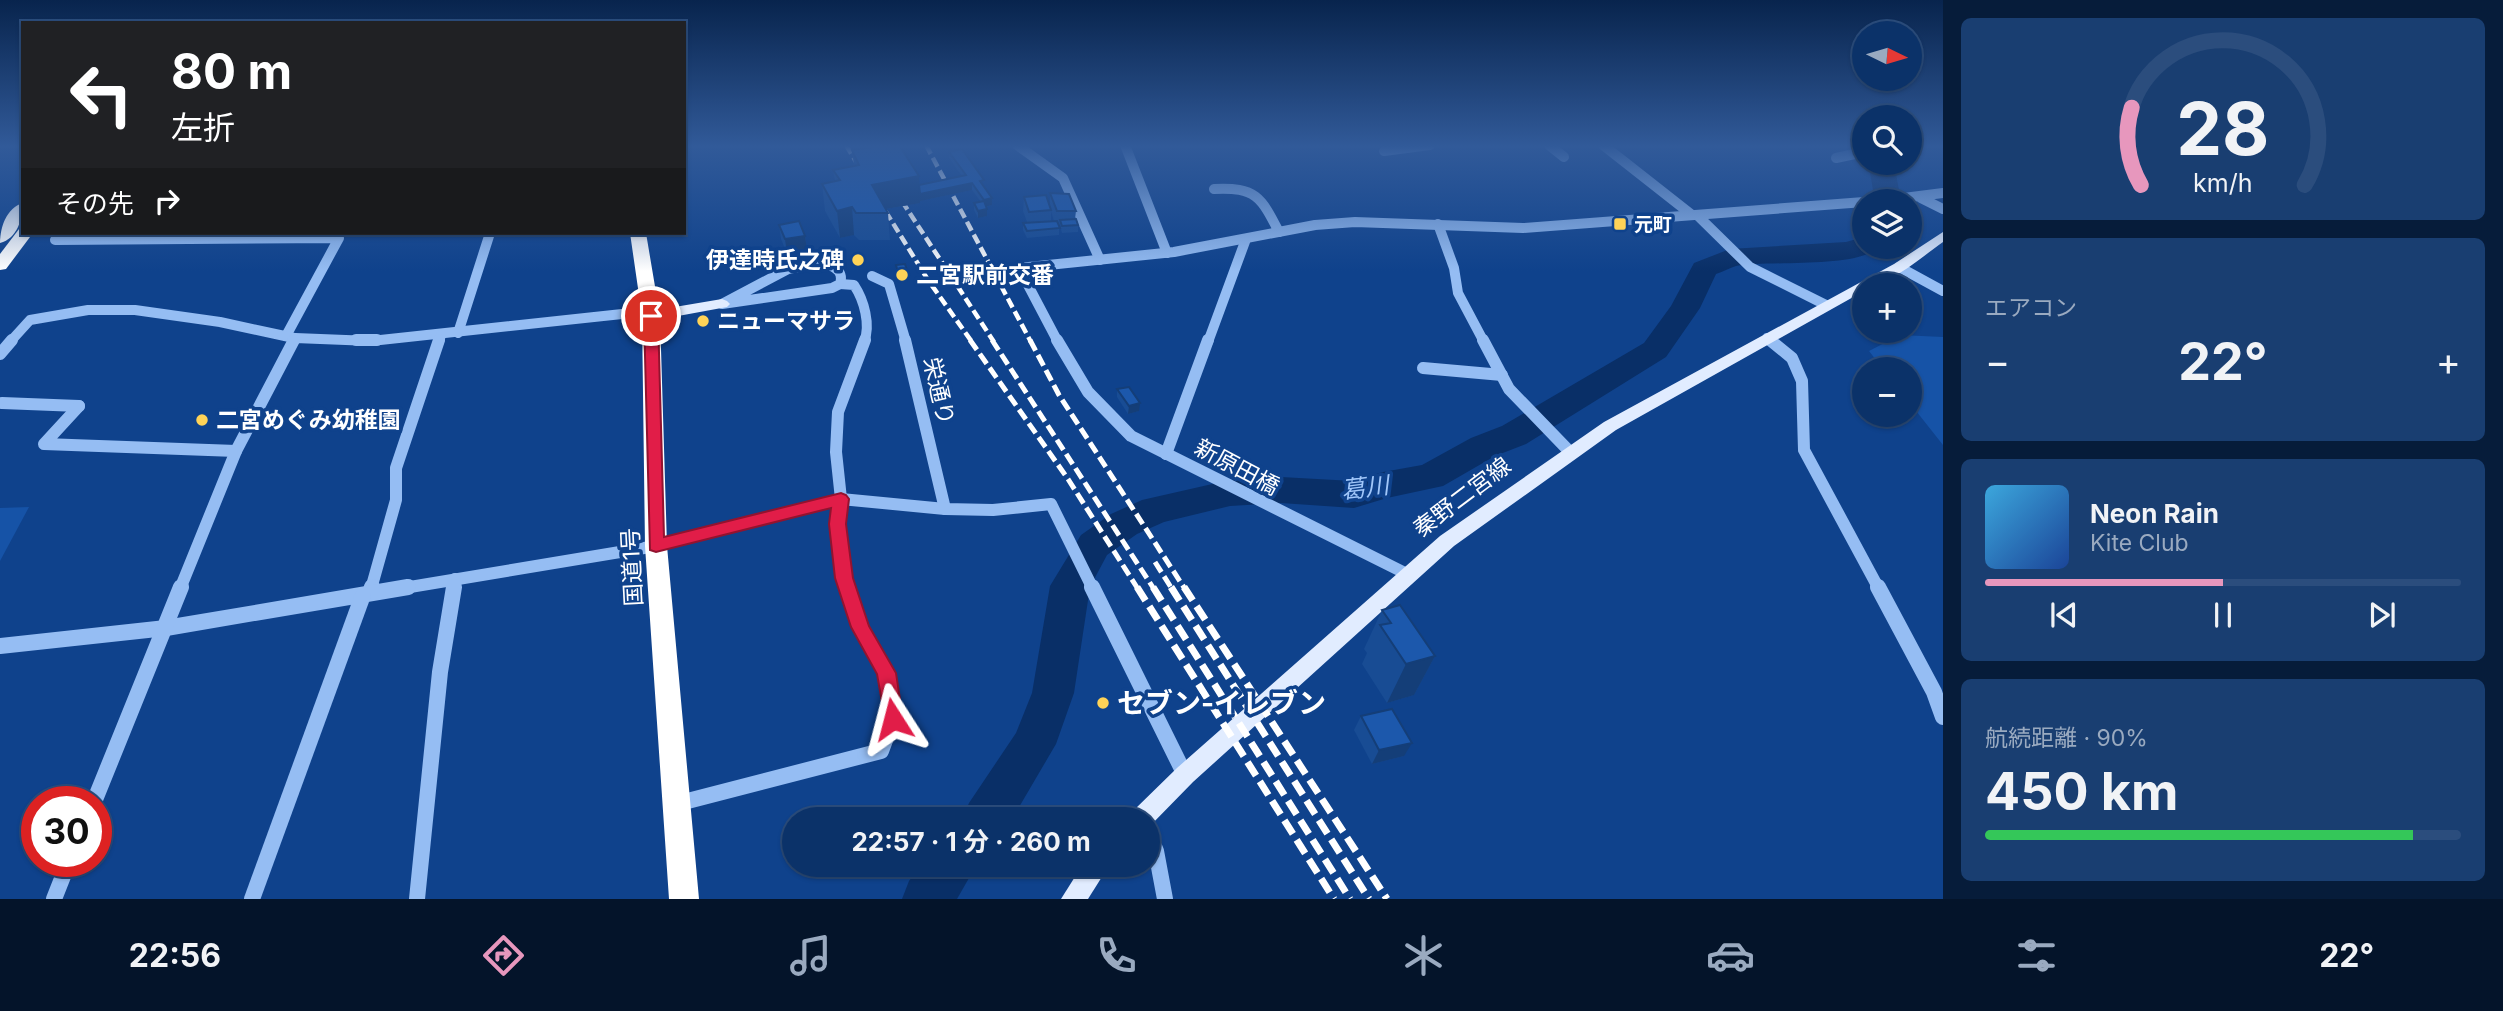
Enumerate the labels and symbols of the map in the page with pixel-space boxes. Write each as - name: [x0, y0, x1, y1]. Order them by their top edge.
- north arrow: [1852, 21, 1922, 91]
- place label: 元町: [1634, 213, 1672, 236]
- marker: 元町: [1612, 216, 1628, 232]
- place label: 伊達時氏之碑: [706, 246, 844, 274]
- marker: 伊達時氏之碑: [850, 252, 866, 268]
- place label: 二宮駅前交番: [916, 261, 1054, 289]
- marker: 二宮駅前交番: [894, 267, 910, 283]
- pin: [621, 286, 681, 346]
- place label: ニューマサラ: [717, 307, 855, 335]
- marker: ニューマサラ: [695, 313, 711, 329]
- street label: 栄通り: [918, 354, 960, 428]
- place label: 二宮めぐみ幼稚園: [216, 406, 401, 434]
- marker: 二宮めぐみ幼稚園: [194, 412, 210, 428]
- street label: 新原田橋: [1190, 433, 1284, 501]
- street label: 秦野二宮線: [1408, 451, 1516, 543]
- water label: 葛川: [1339, 470, 1394, 505]
- street label: 国道1号: [616, 527, 648, 607]
- position arrow: [856, 682, 930, 756]
- place label: セブン-イレブン: [1117, 686, 1326, 720]
- marker: セブン-イレブン: [1095, 695, 1111, 711]
- speed limit sign: 30: [21, 786, 112, 877]

